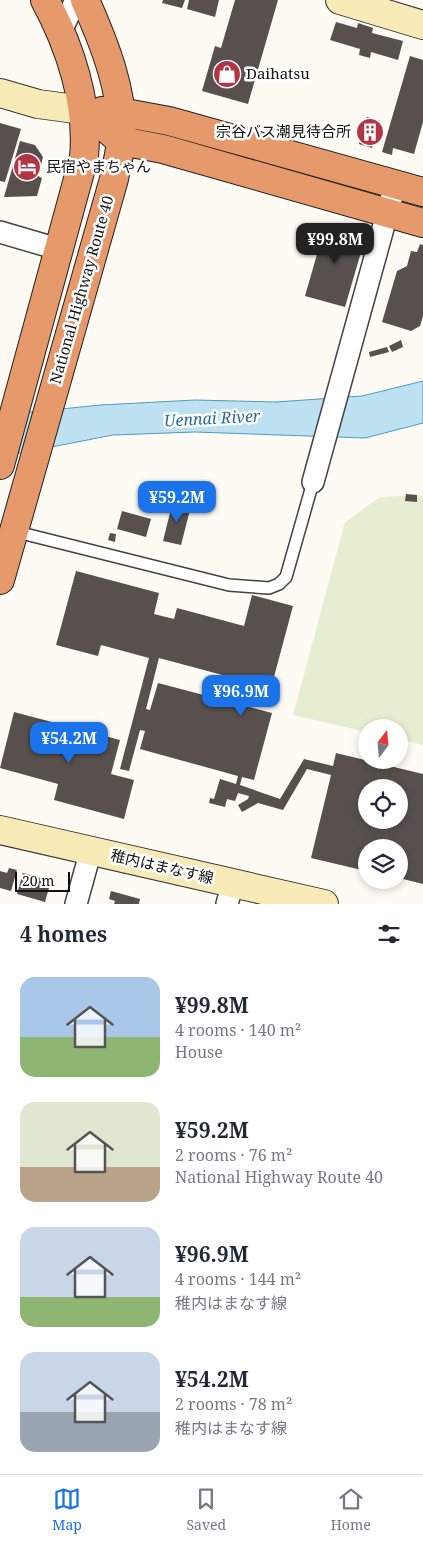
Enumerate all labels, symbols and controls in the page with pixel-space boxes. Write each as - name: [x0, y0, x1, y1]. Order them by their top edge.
- shop icon: Daihatsu: [212, 59, 242, 89]
- place label: Daihatsu: [246, 63, 310, 83]
- building icon: 宗谷バス潮見待合所: [355, 117, 385, 147]
- place label: 宗谷バス潮見待合所: [216, 121, 351, 141]
- hotel icon: 民宿やまちゃん: [12, 152, 42, 182]
- place label: 民宿やまちゃん: [46, 156, 151, 176]
- street label: National Highway Route 40: [45, 193, 118, 386]
- pin: ¥99.8M: [294, 222, 376, 265]
- text: ¥99.8M: [307, 228, 363, 250]
- water label: Uennai River: [163, 404, 261, 432]
- pin: ¥59.2M: [136, 480, 218, 523]
- text: ¥59.2M: [149, 486, 205, 508]
- pin: ¥96.9M: [200, 674, 282, 717]
- text: ¥96.9M: [213, 680, 269, 702]
- north arrow: [358, 719, 408, 769]
- map controls: [358, 719, 408, 889]
- pin: ¥54.2M: [28, 722, 110, 764]
- text: ¥54.2M: [41, 727, 97, 749]
- button: locate: [358, 779, 408, 829]
- button: layers: [358, 839, 408, 889]
- street label: 稚内はまなす線: [109, 844, 216, 888]
- scale bar: [15, 869, 70, 892]
- text: 20 m: [22, 871, 55, 890]
- text: 4 homes: [20, 920, 107, 948]
- icon: filters: [375, 920, 403, 948]
- text: ¥99.8M: [175, 991, 249, 1019]
- icon: home: [60, 997, 120, 1057]
- text: 4 rooms · 140 m²: [175, 1019, 301, 1041]
- text: House: [175, 1041, 223, 1063]
- text: ¥59.2M: [175, 1116, 249, 1144]
- icon: home: [60, 1122, 120, 1182]
- text: 2 rooms · 76 m²: [175, 1144, 292, 1166]
- text: National Highway Route 40: [175, 1166, 383, 1188]
- text: ¥96.9M: [175, 1240, 249, 1268]
- icon: home: [60, 1247, 120, 1307]
- text: 4 rooms · 144 m²: [175, 1268, 301, 1290]
- text: 稚内はまなす線: [175, 1292, 287, 1314]
- text: ¥54.2M: [175, 1365, 249, 1393]
- icon: home: [60, 1372, 120, 1432]
- text: 2 rooms · 78 m²: [175, 1393, 292, 1415]
- text: 稚内はまなす線: [175, 1417, 287, 1439]
- tab: Map: [52, 1485, 82, 1534]
- tab: Saved: [186, 1485, 226, 1534]
- tab: Home: [331, 1485, 371, 1534]

